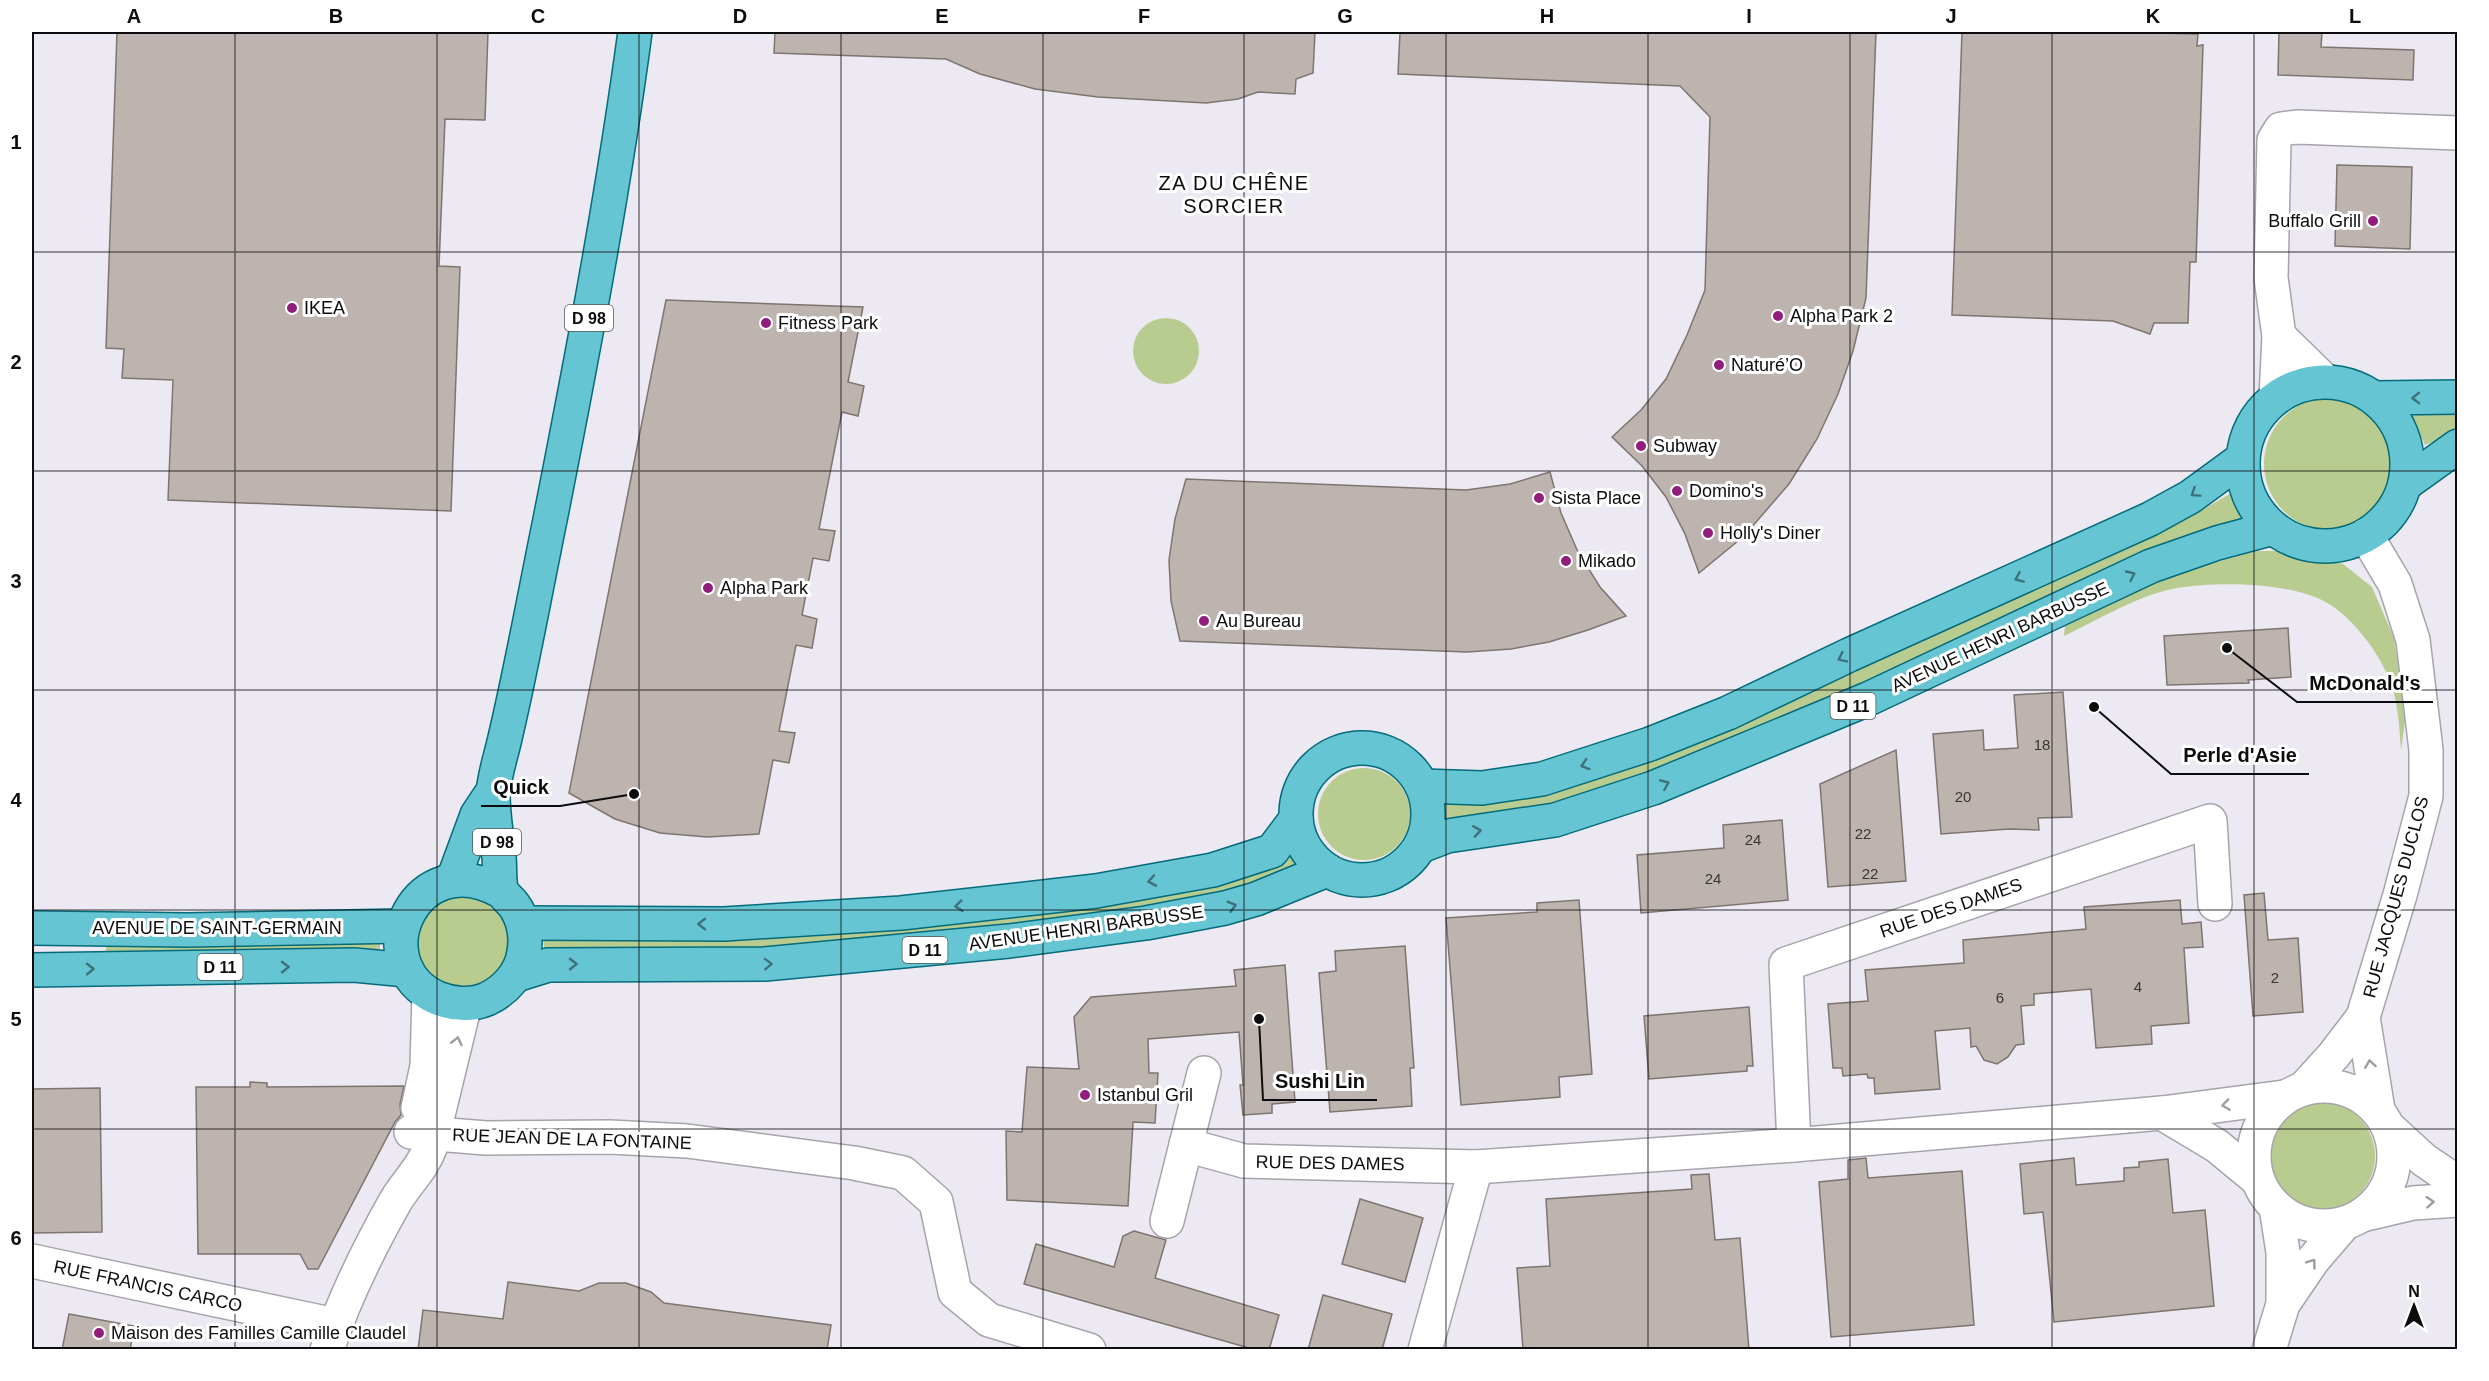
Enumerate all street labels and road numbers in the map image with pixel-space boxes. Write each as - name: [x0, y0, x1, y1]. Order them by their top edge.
- road number: D 98: [565, 305, 613, 331]
- street label: AVENUE HENRI BARBUSSE: [1888, 578, 2112, 696]
- road number: D 11: [1830, 693, 1876, 719]
- street label: RUE JACQUES DUCLOS: [2359, 794, 2433, 1000]
- road number: D 98: [473, 829, 521, 855]
- street label: RUE DES DAMES: [1877, 874, 2025, 942]
- street label: AVENUE HENRI BARBUSSE: [967, 902, 1205, 954]
- street label: AVENUE DE SAINT-GERMAIN: [92, 918, 342, 938]
- road number: D 11: [902, 937, 948, 963]
- road number: D 11: [198, 954, 242, 980]
- street label: RUE JEAN DE LA FONTAINE: [452, 1125, 692, 1153]
- street label: RUE DES DAMES: [1255, 1152, 1405, 1174]
- street label: RUE FRANCIS CARCO: [52, 1256, 244, 1316]

